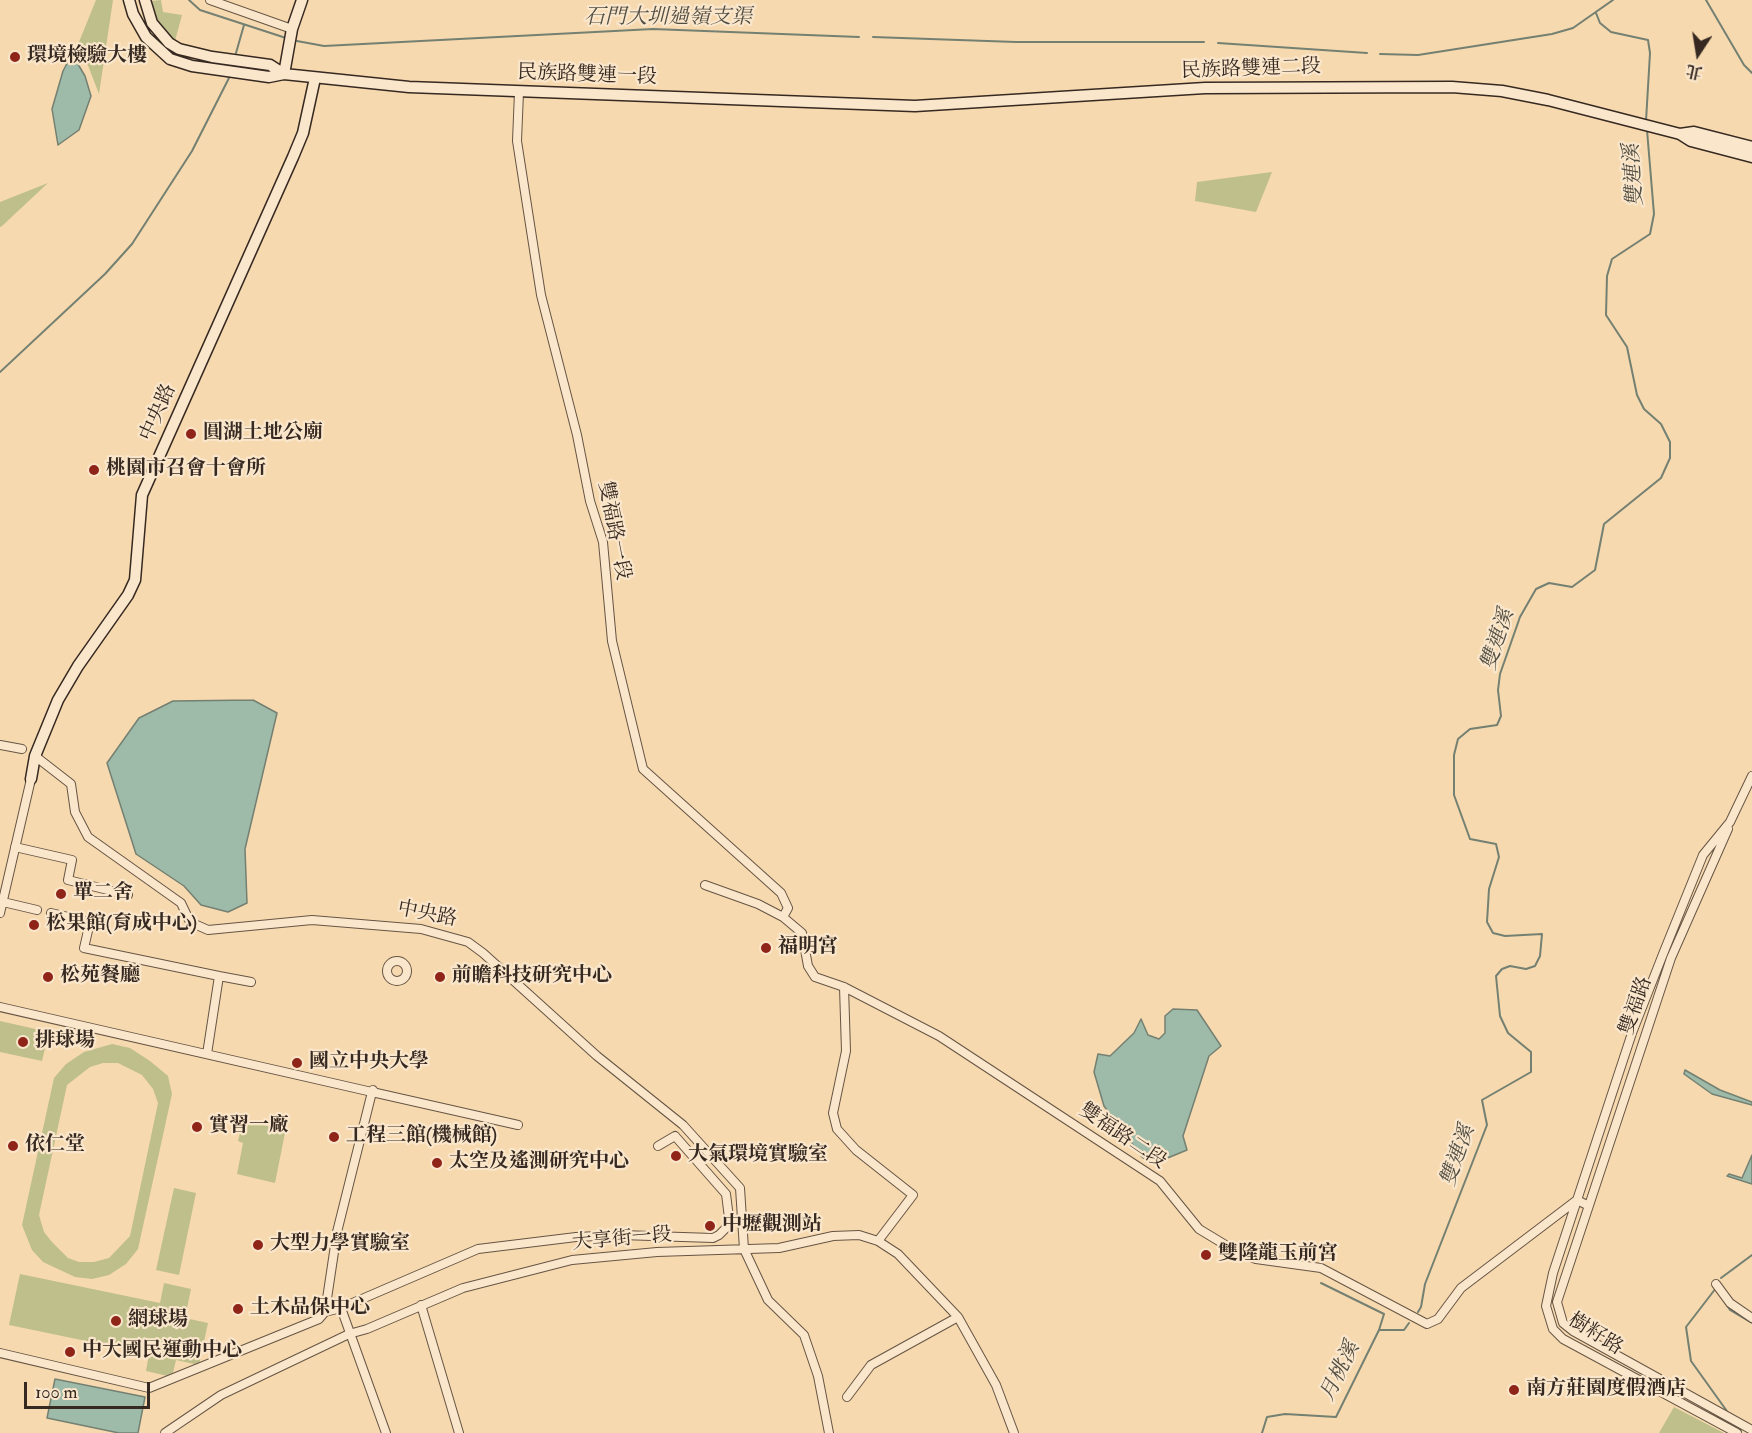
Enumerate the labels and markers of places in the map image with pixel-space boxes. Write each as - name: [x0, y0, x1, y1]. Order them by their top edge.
- place label: 環境檢驗大樓: [27, 45, 147, 69]
- marker: 環境檢驗大樓: [8, 50, 22, 64]
- place label: 圓湖土地公廟: [203, 422, 323, 446]
- marker: 圓湖土地公廟: [184, 427, 198, 441]
- place label: 桃園市召會十會所: [106, 458, 266, 482]
- marker: 桃園市召會十會所: [87, 463, 101, 477]
- place label: 單二舍: [73, 882, 133, 906]
- marker: 單二舍: [54, 887, 68, 901]
- place label: 松果館(育成中心): [46, 913, 197, 937]
- marker: 松果館(育成中心): [27, 918, 41, 932]
- place label: 福明宮: [778, 936, 838, 960]
- marker: 福明宮: [759, 941, 773, 955]
- place label: 松苑餐廳: [60, 965, 140, 989]
- place label: 前瞻科技研究中心: [452, 965, 612, 989]
- marker: 松苑餐廳: [41, 970, 55, 984]
- marker: 前瞻科技研究中心: [433, 970, 447, 984]
- place label: 排球場: [35, 1030, 95, 1054]
- marker: 排球場: [16, 1035, 30, 1049]
- place label: 國立中央大學: [309, 1051, 429, 1075]
- marker: 國立中央大學: [290, 1056, 304, 1070]
- place label: 實習一廠: [209, 1115, 289, 1139]
- marker: 實習一廠: [190, 1120, 204, 1134]
- place label: 工程三館(機械館): [346, 1125, 497, 1149]
- marker: 工程三館(機械館): [327, 1130, 341, 1144]
- place label: 依仁堂: [25, 1134, 85, 1158]
- marker: 依仁堂: [6, 1139, 20, 1153]
- place label: 大氣環境實驗室: [688, 1144, 828, 1168]
- marker: 大氣環境實驗室: [669, 1149, 683, 1163]
- place label: 太空及遙測研究中心: [449, 1151, 629, 1175]
- marker: 太空及遙測研究中心: [430, 1156, 444, 1170]
- place label: 中壢觀測站: [722, 1214, 822, 1238]
- marker: 中壢觀測站: [703, 1219, 717, 1233]
- place label: 大型力學實驗室: [270, 1233, 410, 1257]
- marker: 大型力學實驗室: [251, 1238, 265, 1252]
- place label: 雙隆龍玉前宮: [1218, 1243, 1338, 1267]
- marker: 雙隆龍玉前宮: [1199, 1248, 1213, 1262]
- place label: 土木品保中心: [250, 1297, 370, 1321]
- marker: 土木品保中心: [231, 1302, 245, 1316]
- place label: 網球場: [128, 1309, 188, 1333]
- marker: 網球場: [109, 1314, 123, 1328]
- place label: 中大國民運動中心: [82, 1340, 242, 1364]
- marker: 中大國民運動中心: [63, 1345, 77, 1359]
- place label: 南方莊園度假酒店: [1526, 1378, 1686, 1402]
- marker: 南方莊園度假酒店: [1507, 1383, 1521, 1397]

